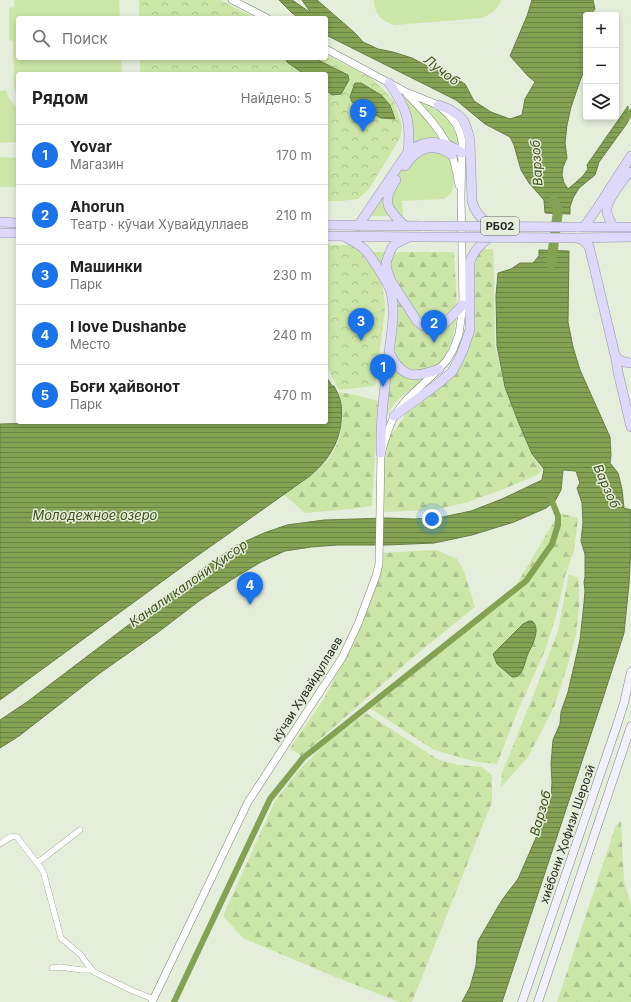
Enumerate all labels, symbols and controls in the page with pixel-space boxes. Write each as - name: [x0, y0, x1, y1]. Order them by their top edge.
- map controls: [583, 12, 619, 120]
- button: +: [583, 12, 619, 48]
- search box: [16, 16, 328, 60]
- icon: search: [30, 27, 52, 49]
- text: Поиск: [62, 29, 108, 48]
- button: −: [583, 48, 619, 84]
- water label: Лучоб: [421, 51, 463, 89]
- button: layers: [583, 84, 619, 120]
- text: Рядом: [32, 88, 88, 108]
- text: Найдено: 5: [241, 90, 312, 106]
- pin: 5: [350, 99, 376, 132]
- text: Yovar: [70, 137, 112, 156]
- water label: Варзоб: [526, 139, 546, 187]
- text: 1: [42, 147, 48, 163]
- text: 170 m: [276, 147, 312, 163]
- text: Магазин: [70, 156, 124, 172]
- text: Ahorun: [70, 197, 125, 216]
- text: 2: [41, 207, 49, 223]
- text: 210 m: [276, 207, 312, 223]
- text: Театр · кӯчаи Хувайдуллаев: [70, 216, 249, 232]
- road number: РБ02: [481, 217, 519, 235]
- text: Машинки: [70, 257, 142, 276]
- text: 3: [41, 267, 49, 283]
- text: 230 m: [273, 267, 312, 283]
- text: Парк: [70, 276, 102, 292]
- pin: 3: [348, 308, 374, 341]
- pin: 2: [421, 310, 447, 343]
- text: I love Dushanbe: [70, 317, 186, 336]
- text: 4: [41, 327, 49, 343]
- text: 240 m: [273, 327, 312, 343]
- text: Место: [70, 336, 110, 352]
- pin: 1: [370, 354, 396, 387]
- text: Боғи ҳайвонот: [70, 377, 180, 396]
- text: 5: [41, 387, 49, 403]
- text: 470 m: [273, 387, 312, 403]
- text: Парк: [70, 396, 102, 412]
- water label: Варзоб: [590, 462, 624, 511]
- water label: Молодежное озеро: [33, 507, 158, 523]
- your location: [422, 509, 442, 529]
- water label: Канали калони Ҳисор: [126, 536, 250, 630]
- pin: 4: [237, 572, 263, 605]
- street label: кӯчаи Хувайдуллаев: [269, 634, 346, 744]
- street label: хиёбони Ҳофизи Шерозӣ: [536, 763, 598, 905]
- water label: Варзоб: [526, 788, 554, 838]

